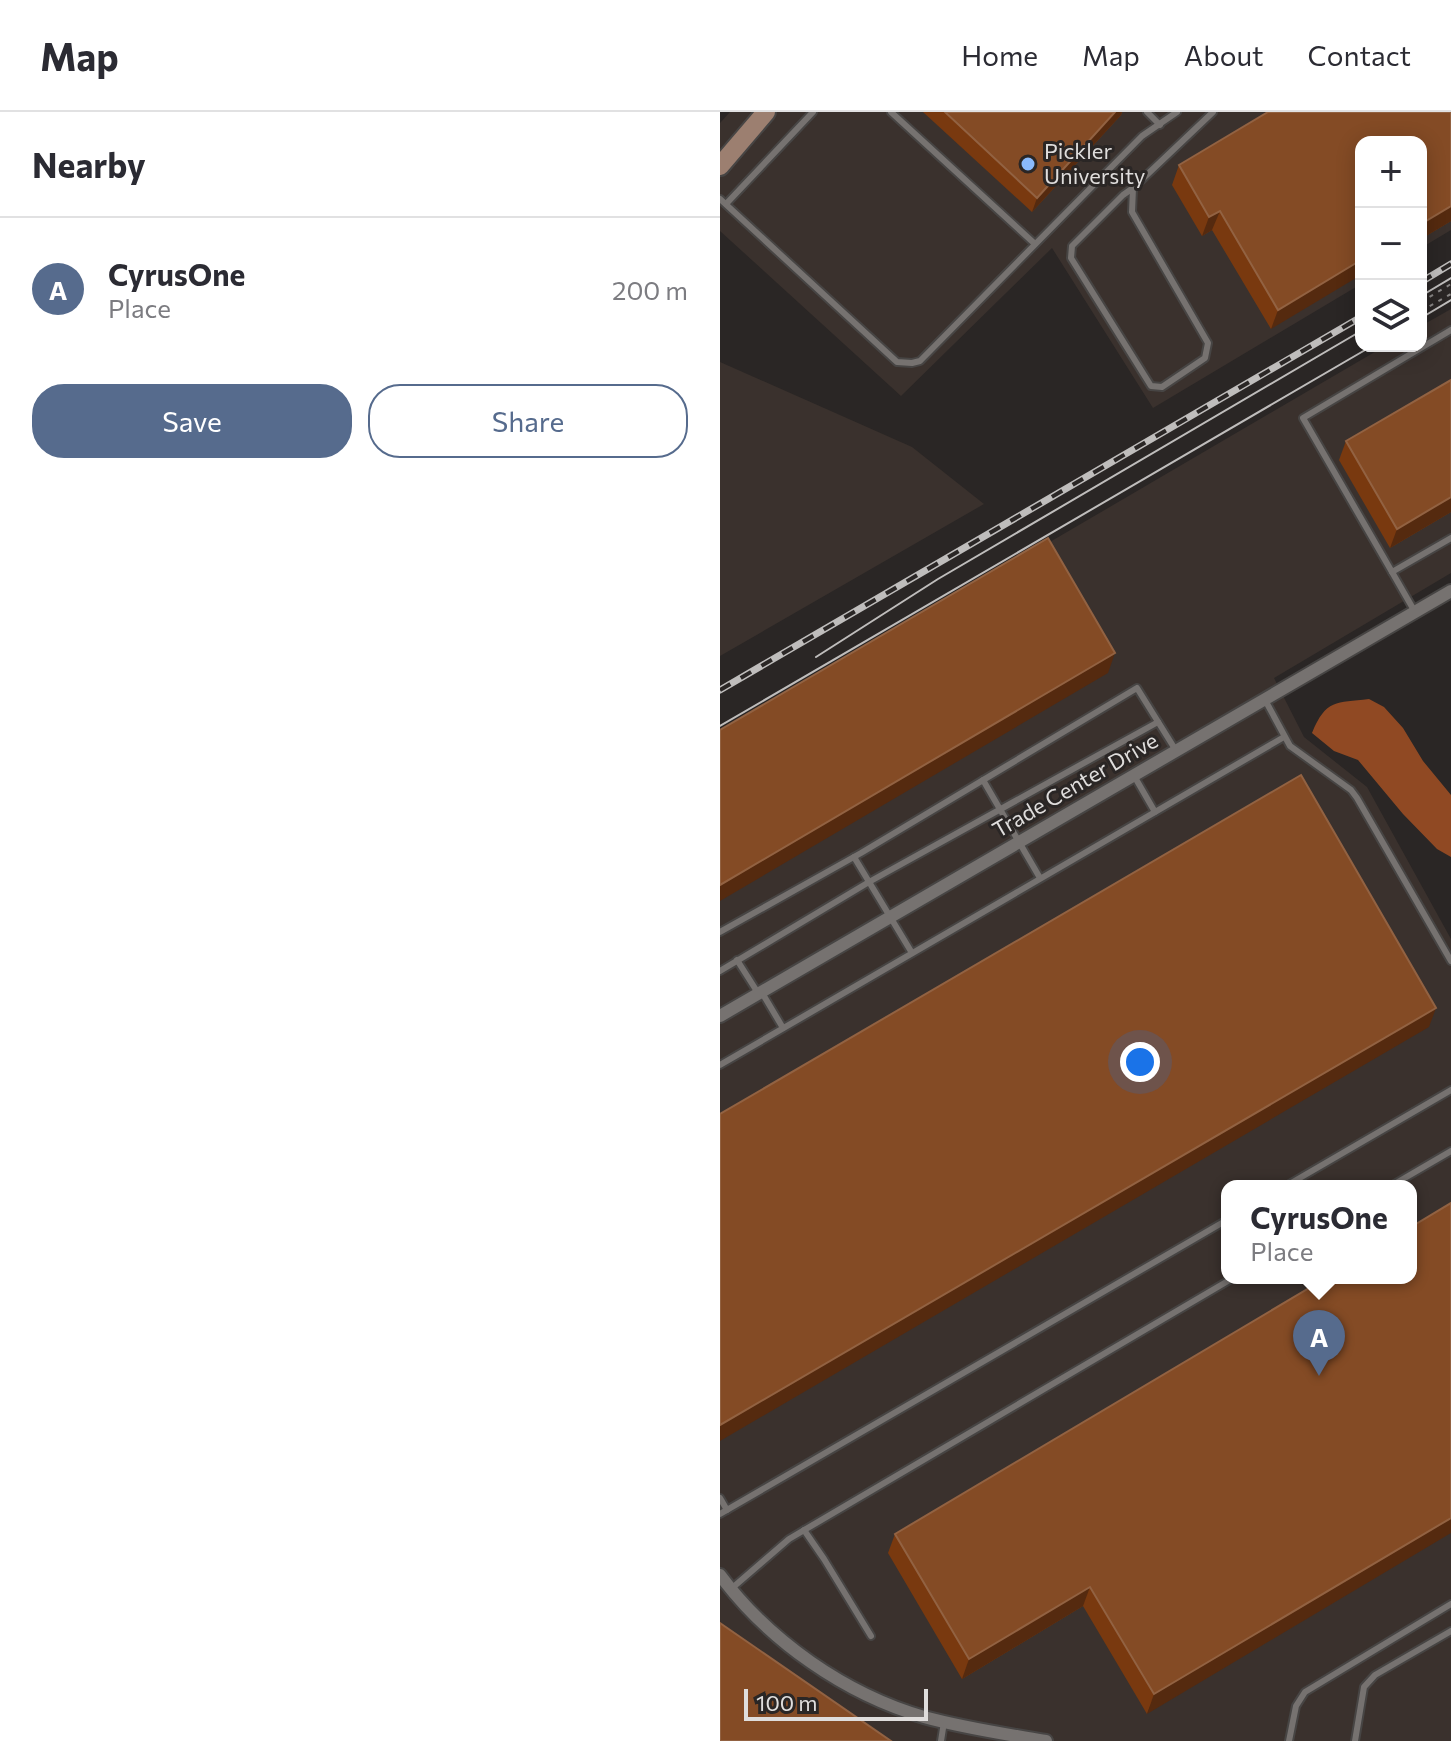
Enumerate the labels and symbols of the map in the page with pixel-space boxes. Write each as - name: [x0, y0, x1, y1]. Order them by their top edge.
- place label: Pickler University: [1044, 137, 1145, 189]
- marker: Pickler University: [1019, 155, 1037, 173]
- street label: Trade Center Drive: [987, 726, 1162, 843]
- your location: [1120, 1042, 1160, 1082]
- pin: A: [1293, 1310, 1345, 1376]
- scale bar: [744, 1685, 928, 1721]

